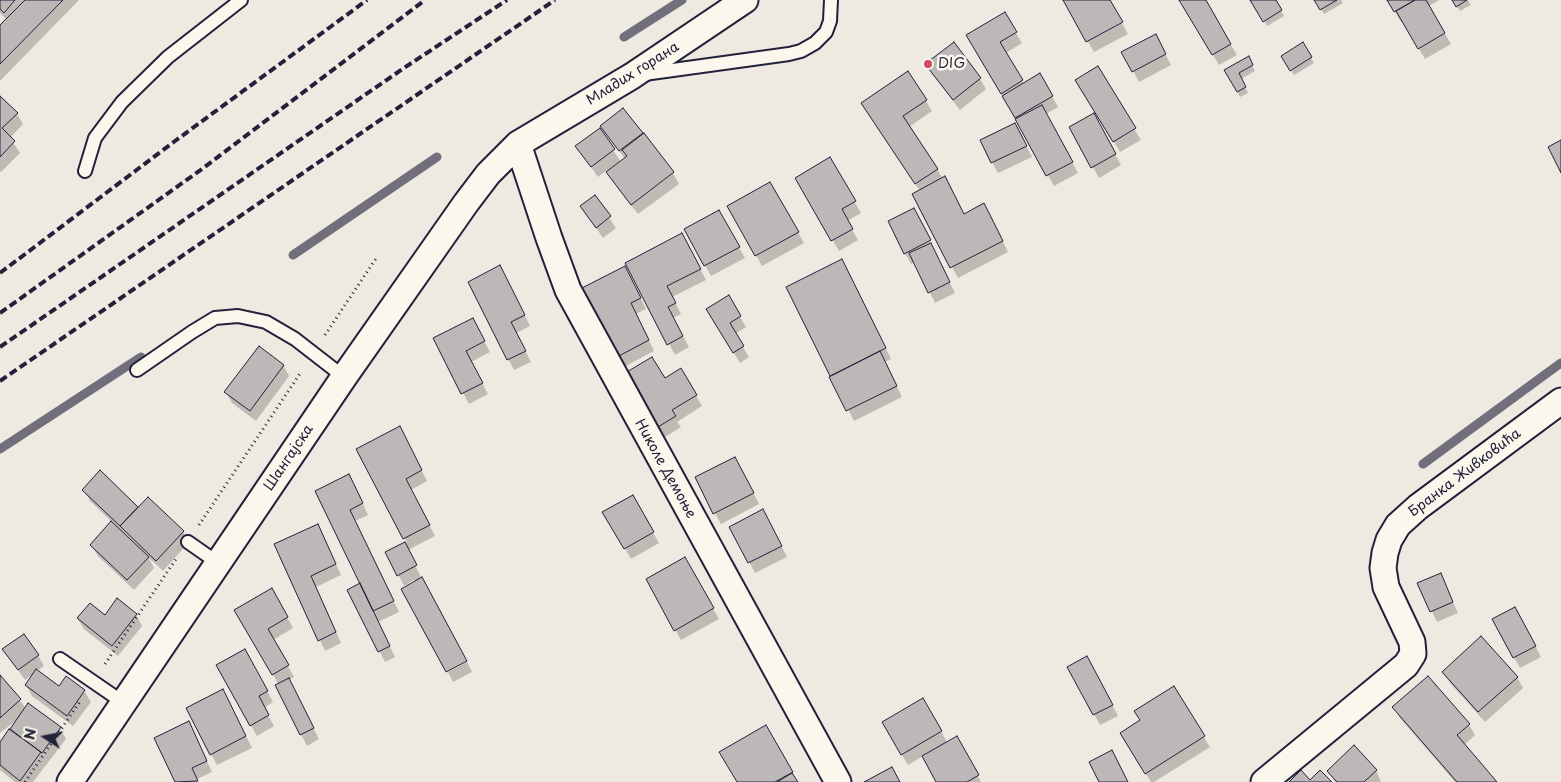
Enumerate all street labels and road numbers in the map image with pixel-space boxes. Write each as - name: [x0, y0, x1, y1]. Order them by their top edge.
- street label: Младих горана: [584, 39, 682, 109]
- street label: Николе Демоње: [631, 417, 699, 521]
- street label: Шангајска: [261, 422, 317, 494]
- street label: Бранка Живковића: [1406, 425, 1524, 521]

